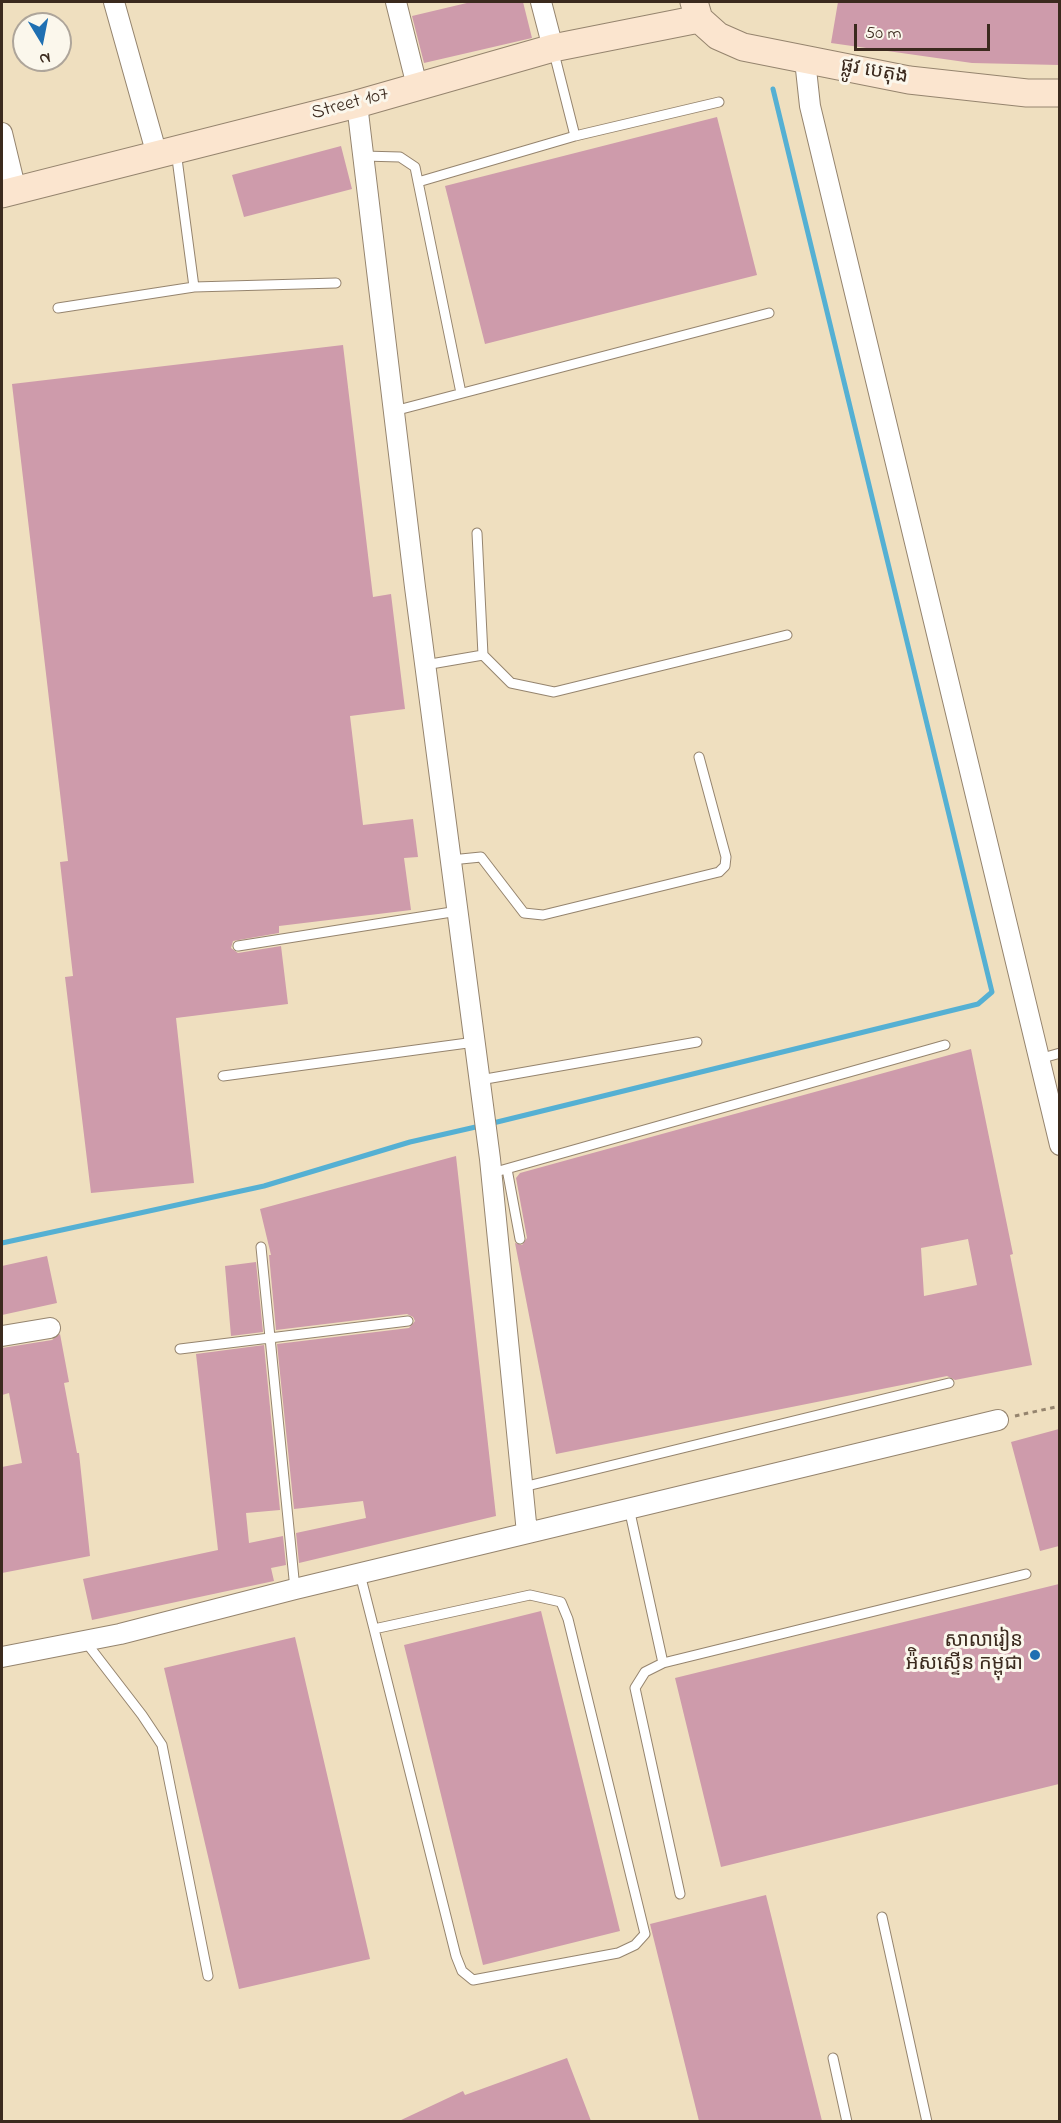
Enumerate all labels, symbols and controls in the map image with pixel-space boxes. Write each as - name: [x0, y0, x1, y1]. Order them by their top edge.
- north arrow: [12, 12, 72, 72]
- scale bar: [857, 12, 994, 50]
- text: 50 m: [865, 21, 902, 47]
- text: N: [37, 45, 52, 71]
- street label: ផ្លូវ បេតុង: [838, 55, 910, 91]
- street label: Street 107: [309, 83, 391, 127]
- place label: សាលារៀន អ៉ិសស្ទើន កម្ពុជា: [906, 1631, 1023, 1678]
- marker: សាលារៀន អ៉ិសស្ទើន កម្ពុជា: [1028, 1648, 1042, 1662]

